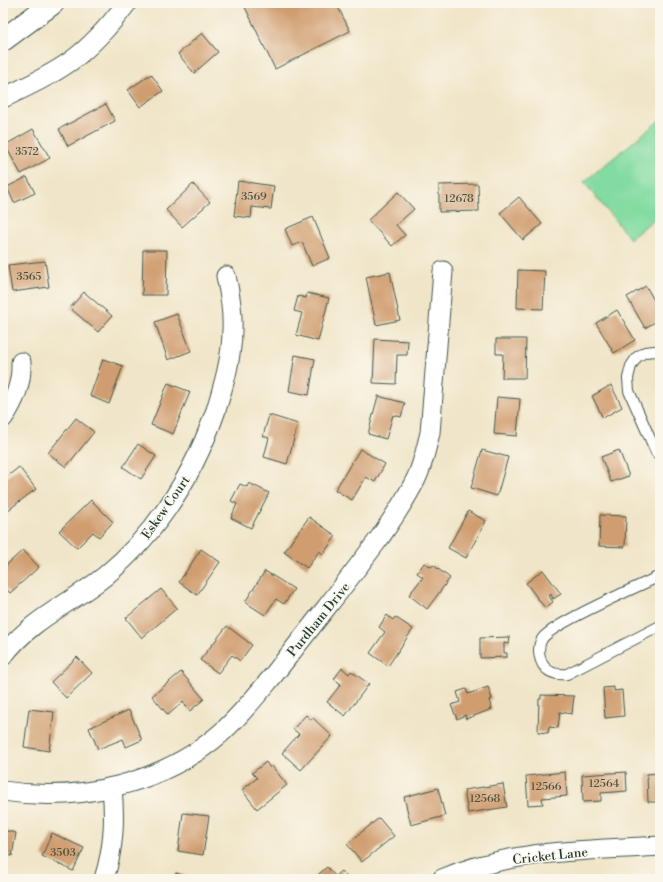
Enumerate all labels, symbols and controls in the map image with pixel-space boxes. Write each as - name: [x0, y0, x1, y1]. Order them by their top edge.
- house number: 3572: [15, 145, 39, 159]
- house number: 3569: [241, 190, 267, 204]
- house number: 12678: [444, 192, 474, 206]
- house number: 3565: [17, 270, 41, 284]
- street label: Eskew Court: [138, 472, 194, 542]
- street label: Purdham Drive: [284, 579, 354, 660]
- house number: 12564: [589, 777, 620, 791]
- house number: 12566: [531, 780, 562, 794]
- house number: 12568: [470, 792, 501, 806]
- street label: Cricket Lane: [512, 844, 589, 868]
- house number: 3503: [50, 846, 76, 860]

